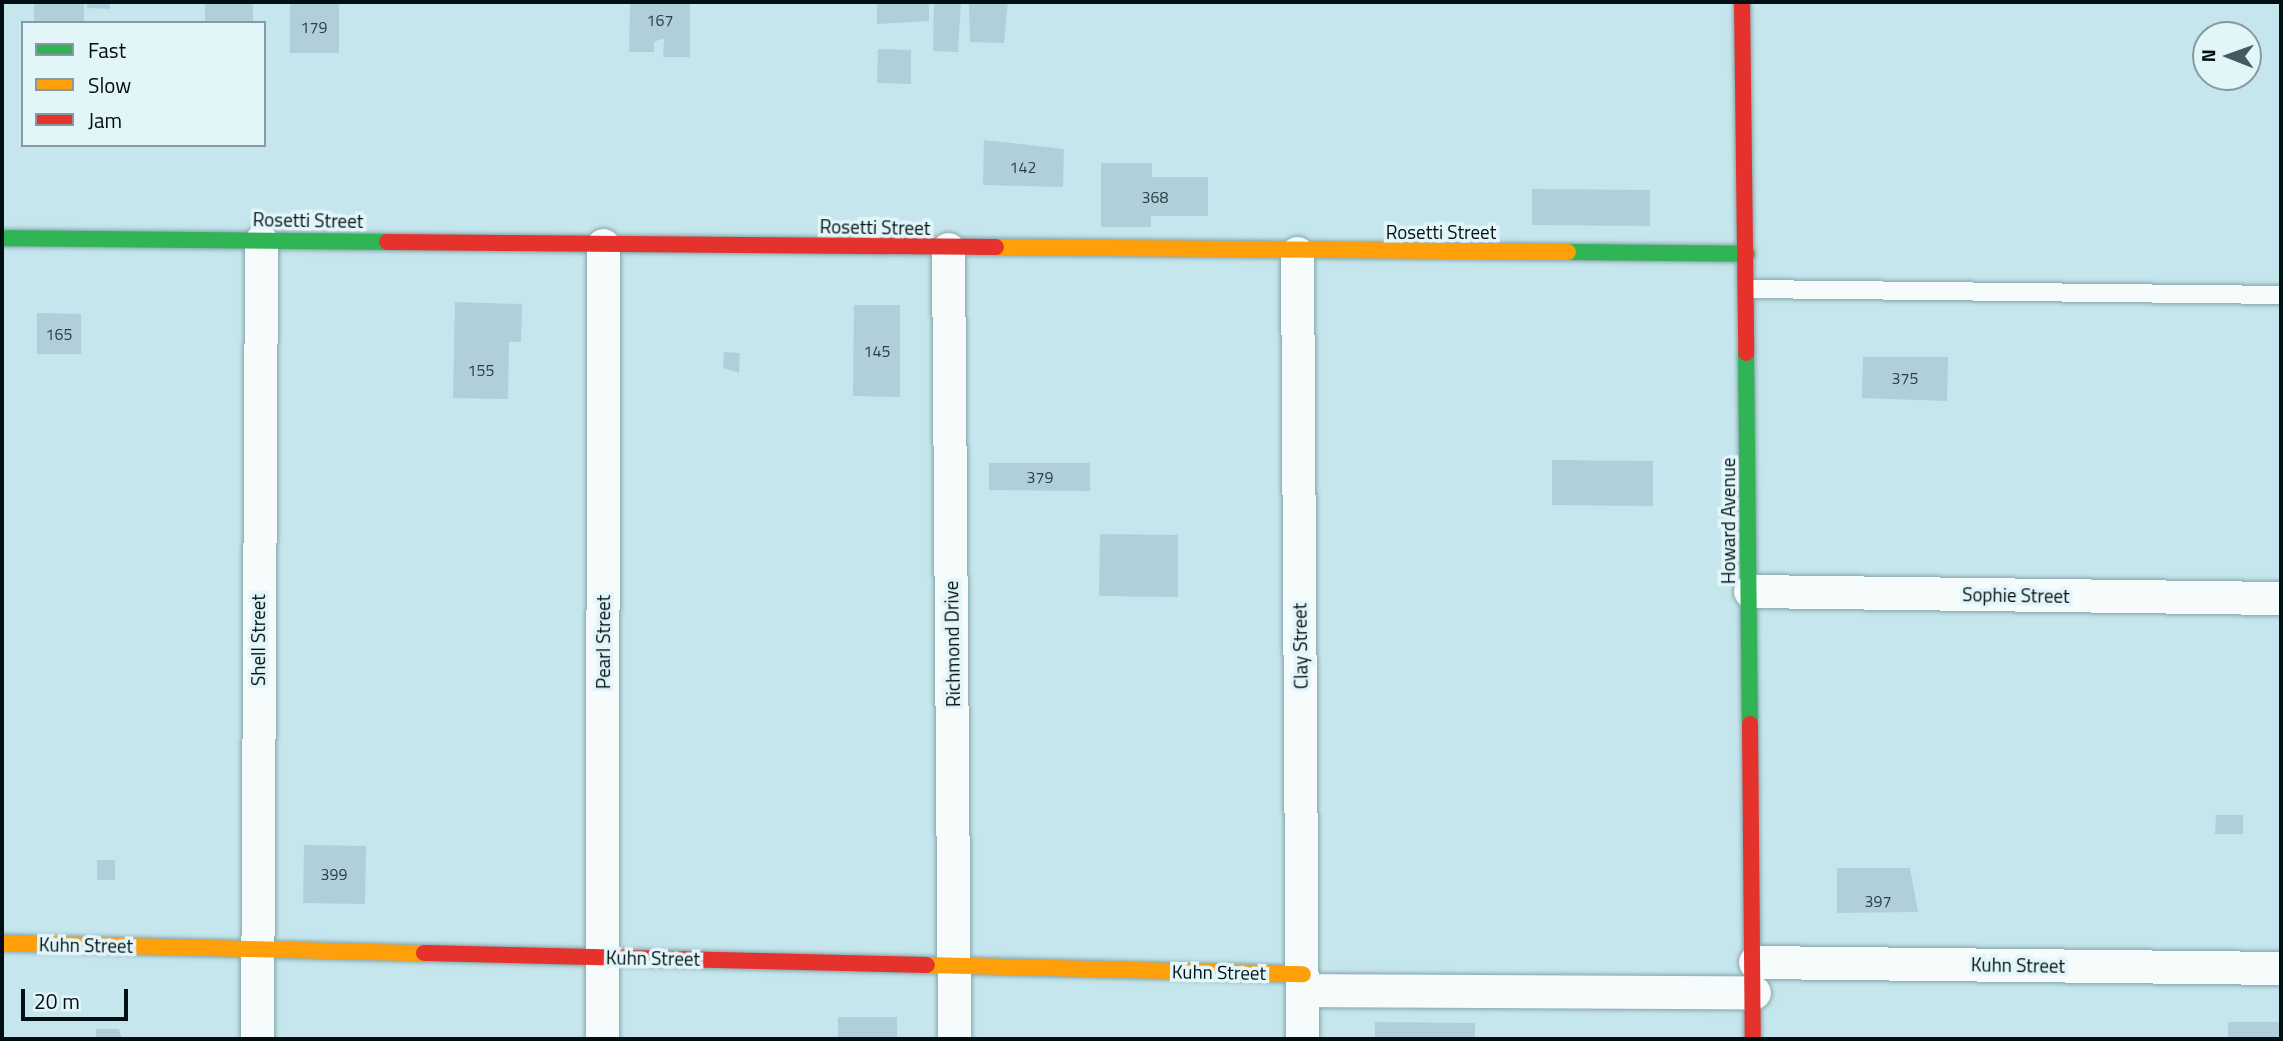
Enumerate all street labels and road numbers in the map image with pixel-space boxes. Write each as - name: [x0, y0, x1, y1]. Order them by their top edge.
- street label: Rosetti Street: [253, 208, 363, 232]
- street label: Rosetti Street: [820, 215, 930, 239]
- street label: Rosetti Street: [1386, 221, 1496, 243]
- street label: Howard Avenue: [1717, 458, 1739, 584]
- street label: Richmond Drive: [940, 581, 964, 707]
- street label: Sophie Street: [1962, 583, 2070, 607]
- street label: Shell Street: [247, 594, 269, 686]
- street label: Pearl Street: [592, 595, 614, 689]
- street label: Clay Street: [1288, 603, 1312, 689]
- street label: Kuhn Street: [39, 933, 133, 957]
- street label: Kuhn Street: [606, 946, 700, 970]
- street label: Kuhn Street: [1971, 953, 2065, 977]
- street label: Kuhn Street: [1172, 960, 1266, 984]

